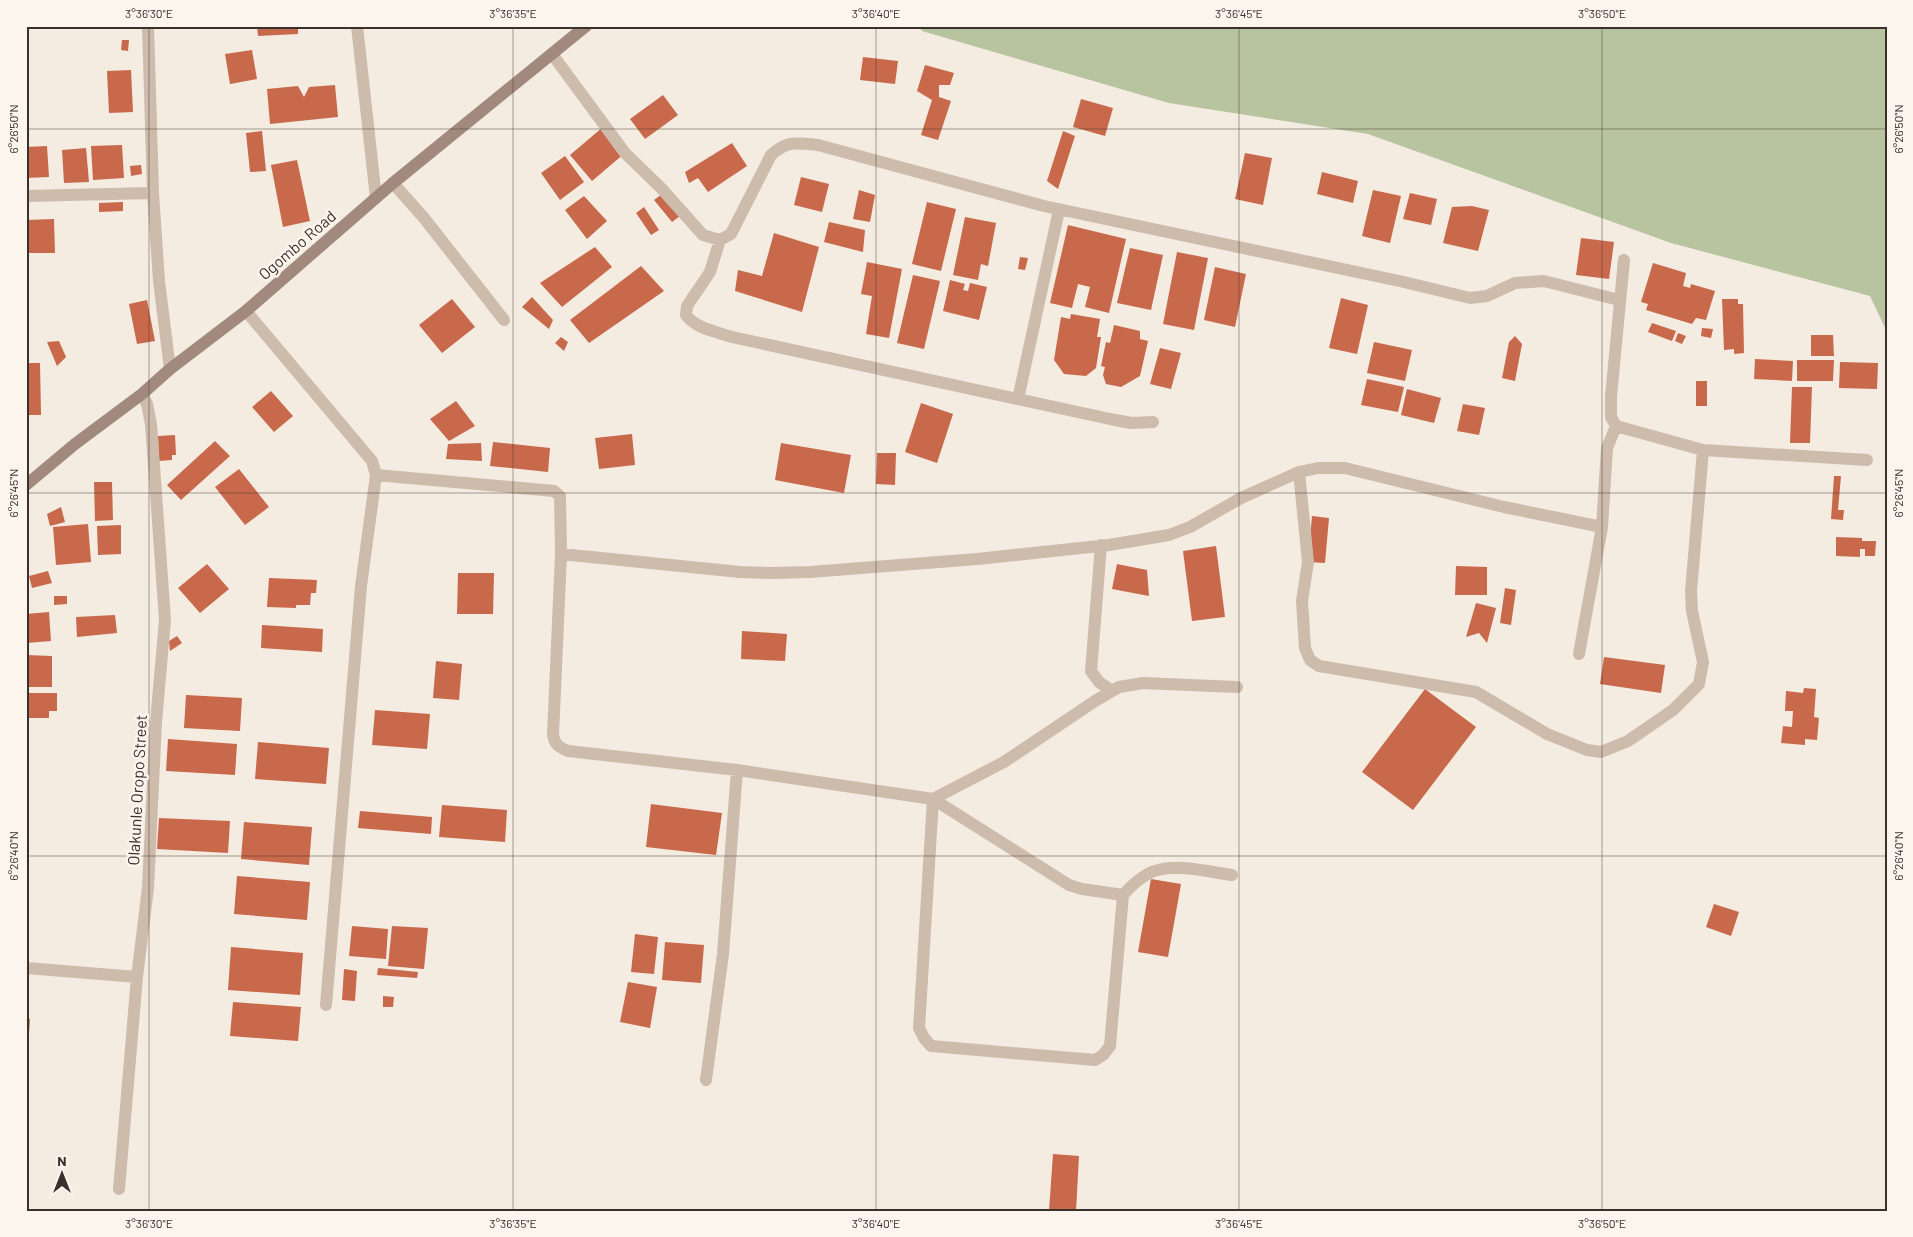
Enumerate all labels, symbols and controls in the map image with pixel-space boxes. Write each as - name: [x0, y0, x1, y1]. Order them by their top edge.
- text: 3°36'30"E: [125, 6, 173, 20]
- text: 3°36'35"E: [489, 6, 537, 20]
- text: 3°36'40"E: [852, 6, 900, 20]
- text: 3°36'45"E: [1215, 6, 1263, 20]
- text: 3°36'50"E: [1578, 6, 1626, 20]
- text: 6°26'50"N: [6, 104, 20, 154]
- text: 6°26'50"N: [1891, 104, 1905, 154]
- street label: Ogombo Road: [254, 206, 339, 283]
- text: 6°26'45"N: [6, 469, 20, 517]
- text: 6°26'45"N: [1891, 469, 1905, 517]
- street label: Olakunle Oropo Street: [123, 714, 150, 866]
- text: 6°26'40"N: [6, 831, 20, 881]
- text: 6°26'40"N: [1891, 831, 1905, 881]
- north arrow: [38, 1150, 88, 1200]
- text: N: [57, 1152, 67, 1169]
- text: 3°36'30"E: [125, 1216, 173, 1230]
- text: 3°36'35"E: [489, 1216, 537, 1230]
- text: 3°36'40"E: [852, 1216, 900, 1230]
- text: 3°36'45"E: [1215, 1216, 1263, 1230]
- text: 3°36'50"E: [1578, 1216, 1626, 1230]

